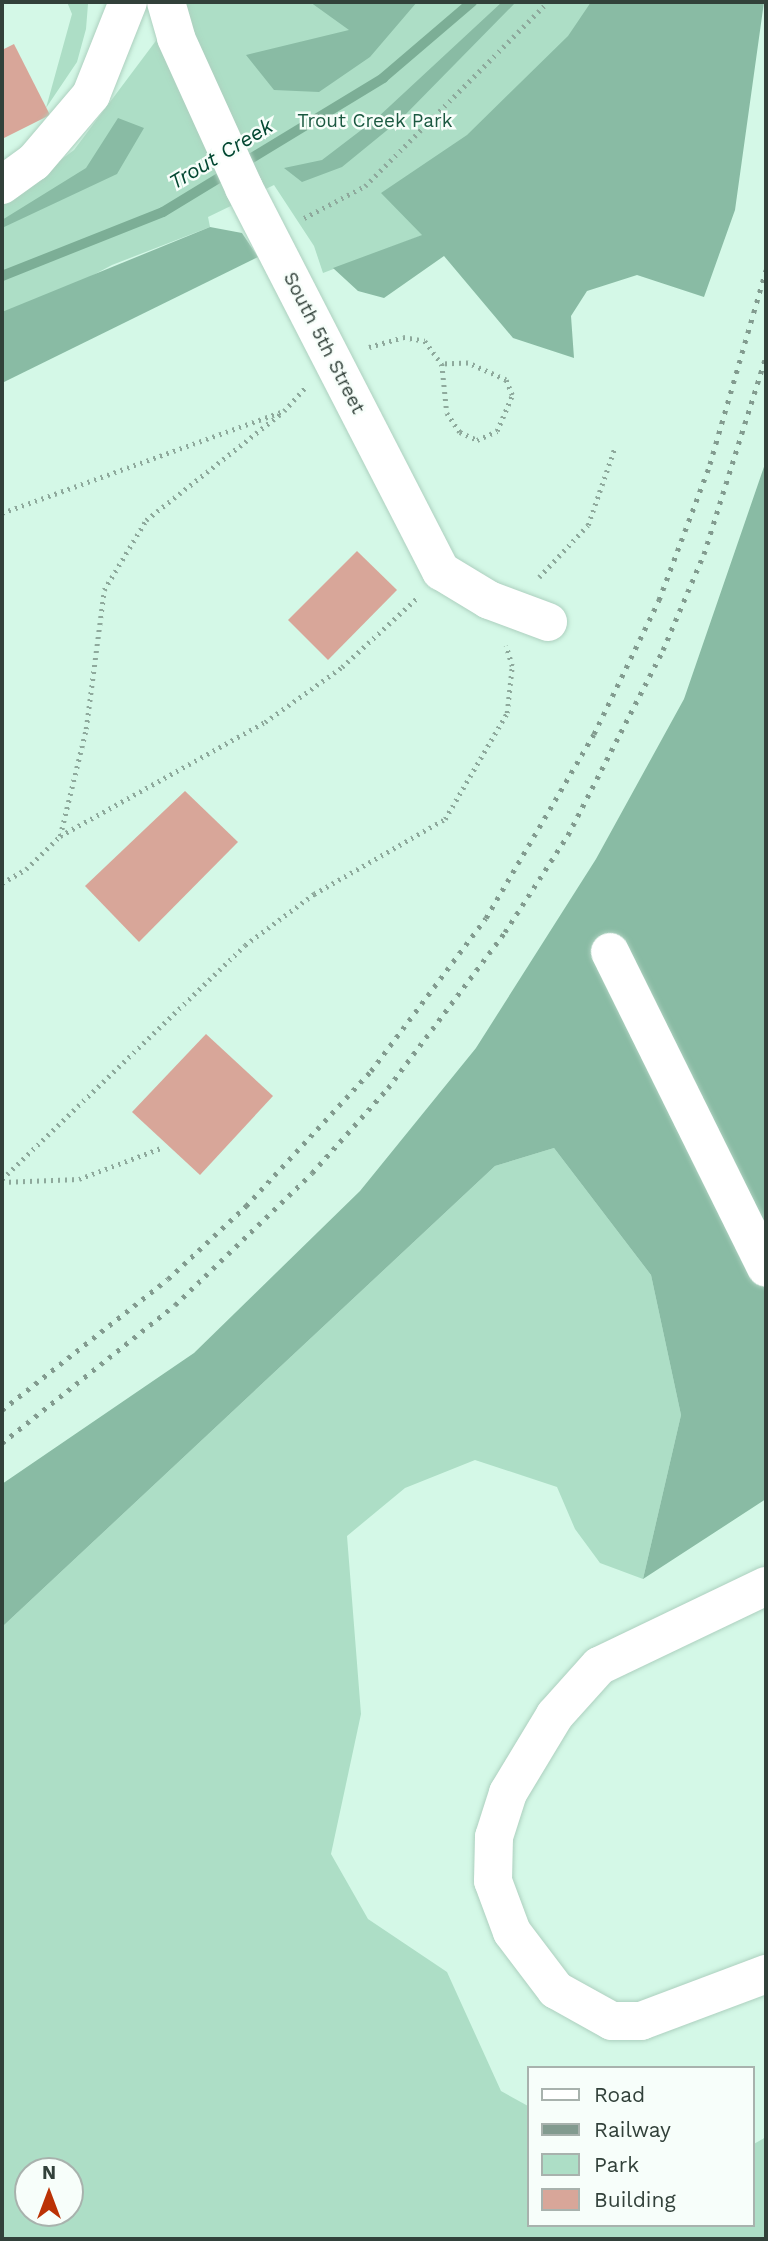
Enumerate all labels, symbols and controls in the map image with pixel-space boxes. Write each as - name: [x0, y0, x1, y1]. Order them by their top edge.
- park label: Trout Creek Park: [297, 110, 453, 132]
- water label: Trout Creek: [165, 113, 277, 195]
- street label: South 5th Street: [278, 268, 370, 418]
- legend: [526, 2066, 754, 2227]
- text: Road: [594, 2082, 645, 2107]
- text: Railway: [594, 2117, 671, 2142]
- text: Park: [594, 2152, 639, 2177]
- north arrow: [14, 2157, 84, 2227]
- text: N: [42, 2161, 56, 2184]
- text: Building: [594, 2187, 676, 2212]

